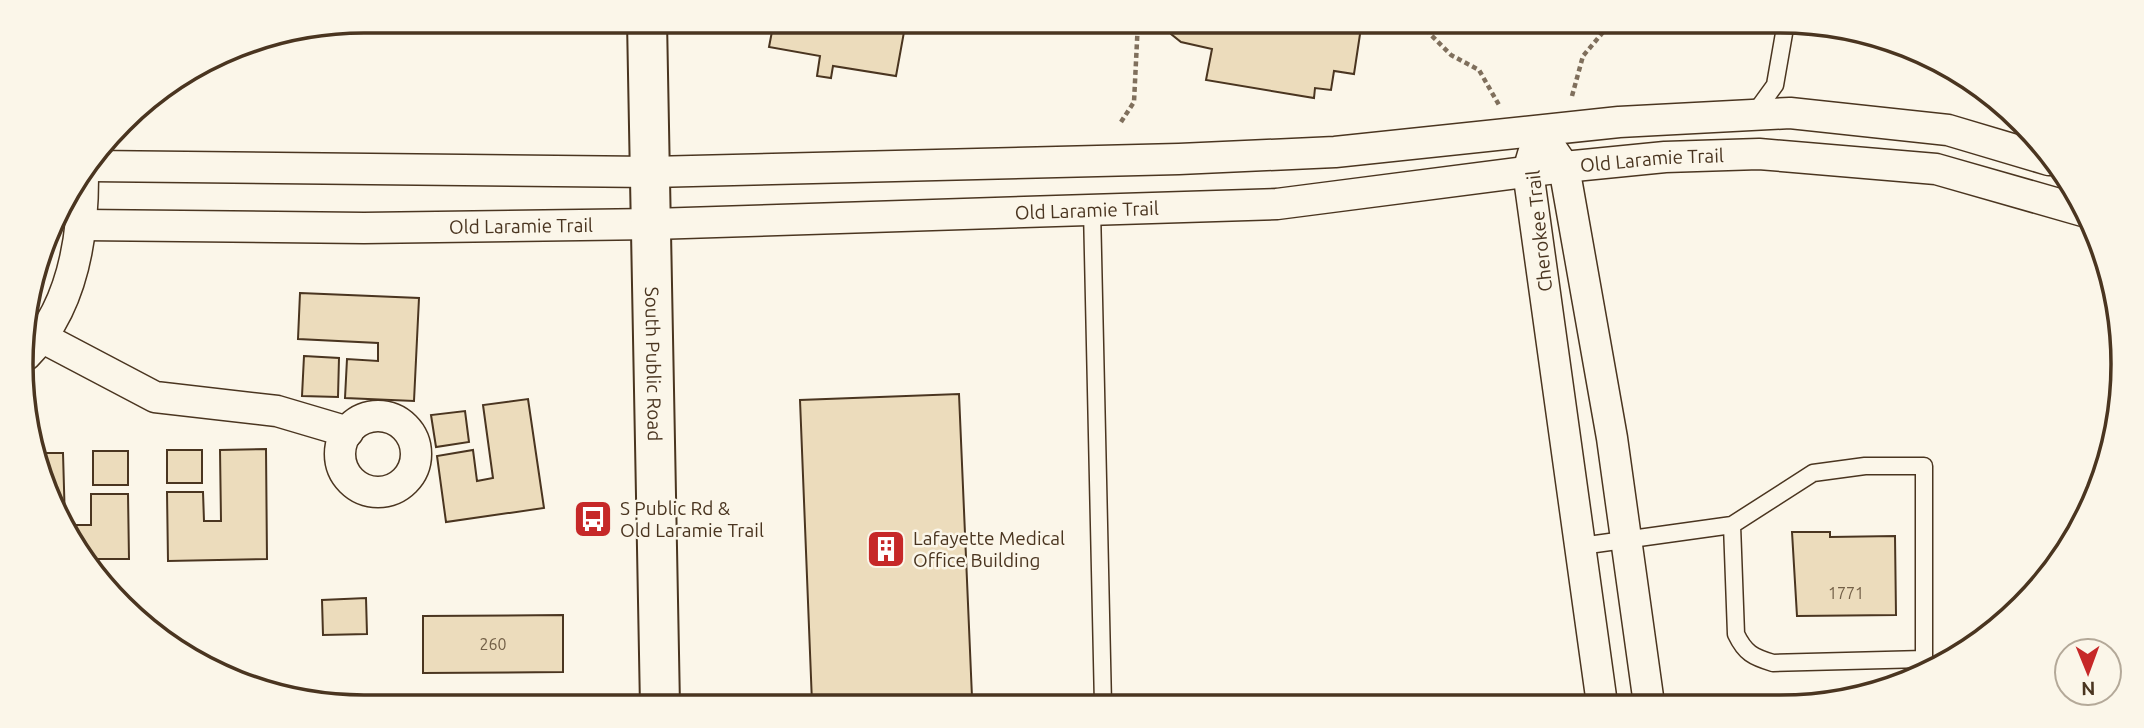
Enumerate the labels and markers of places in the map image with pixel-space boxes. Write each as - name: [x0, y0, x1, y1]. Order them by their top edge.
- place label: S Public Rd & Old Laramie Trail: [620, 497, 764, 541]
- bus stop icon: S Public Rd & Old Laramie Trail: [572, 498, 614, 540]
- place label: Lafayette Medical Office Building: [913, 527, 1065, 571]
- building icon: Lafayette Medical Office Building: [865, 528, 907, 570]

